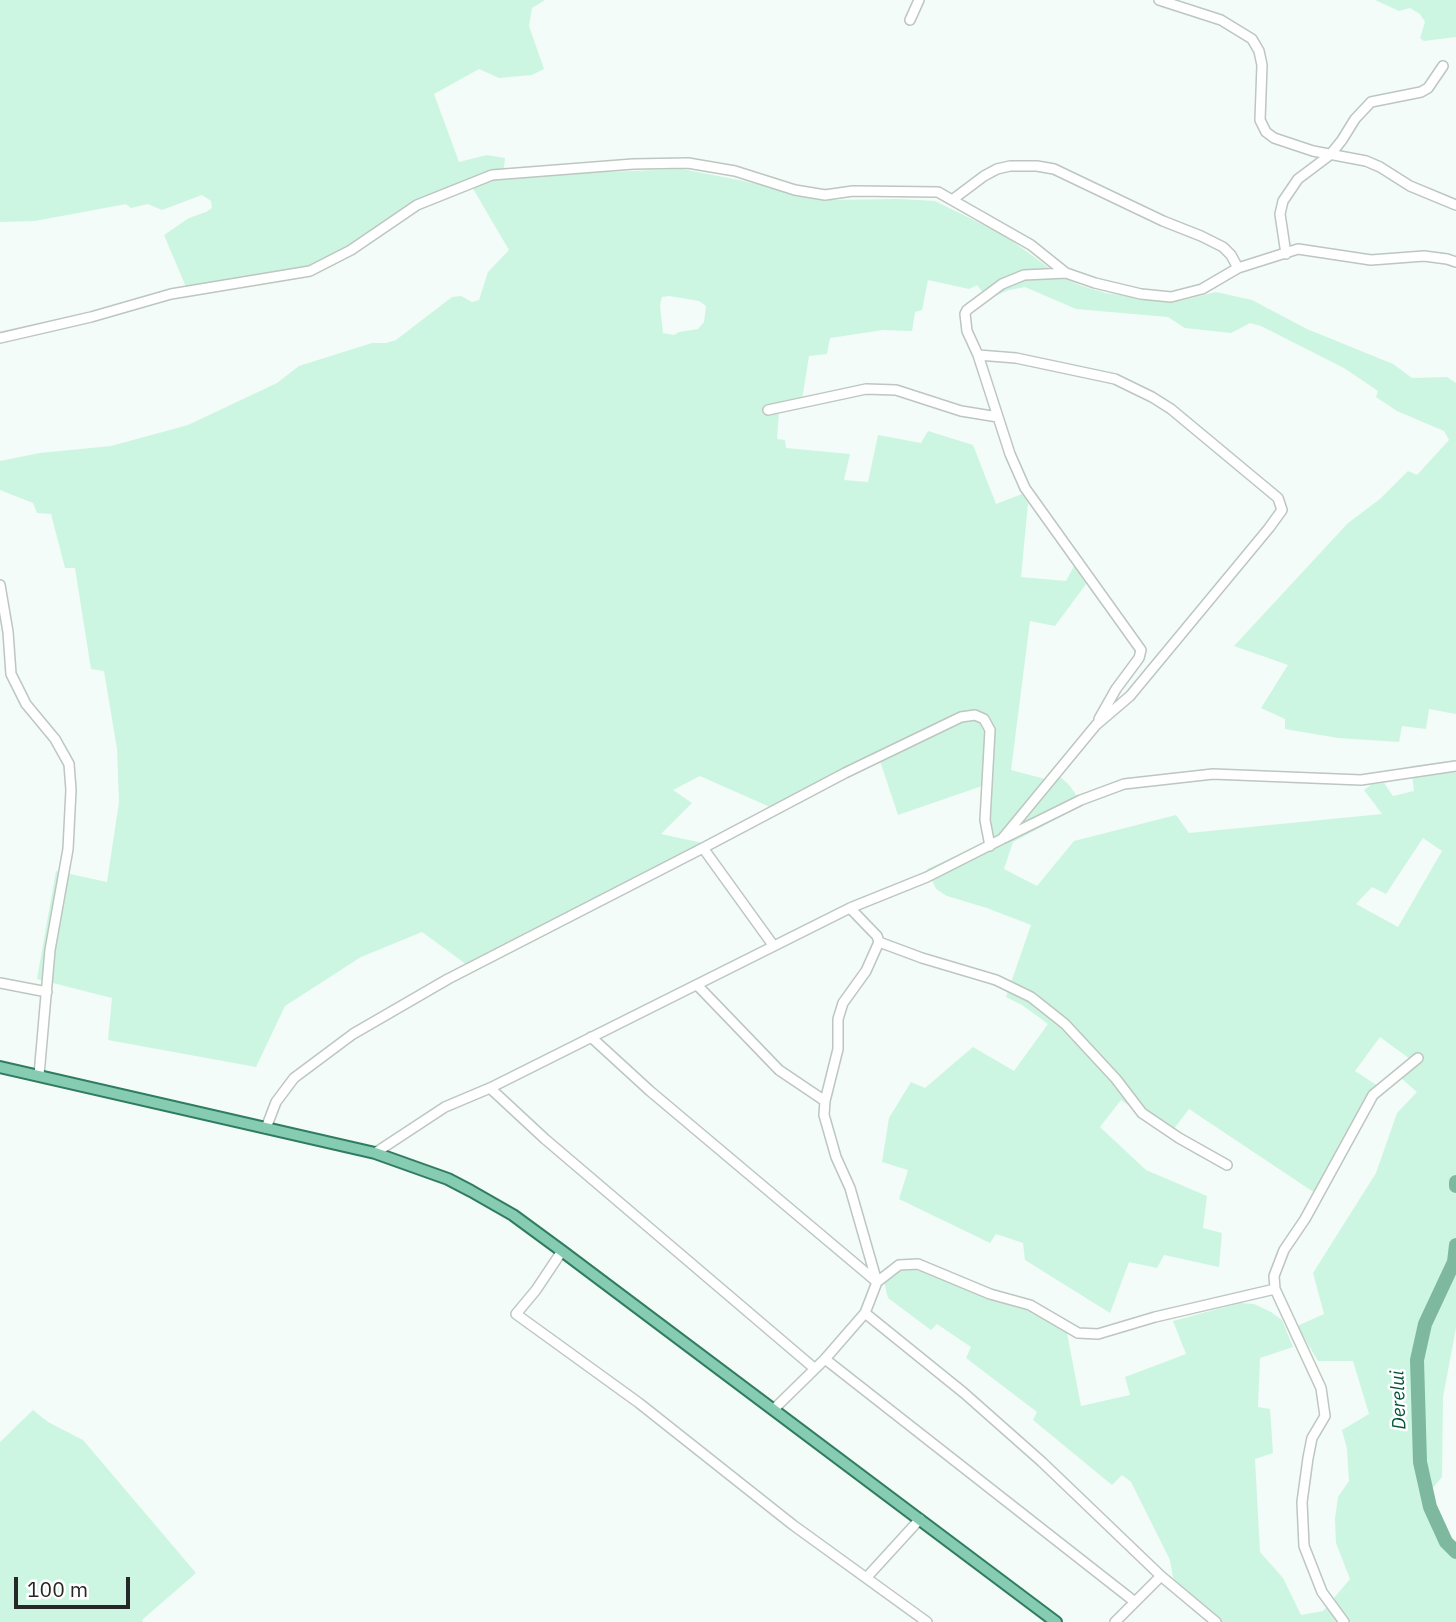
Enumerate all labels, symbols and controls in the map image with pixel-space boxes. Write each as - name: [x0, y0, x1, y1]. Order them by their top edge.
- water label: Derelui: [1387, 1370, 1411, 1430]
- scale bar: [18, 1562, 133, 1606]
- text: 100 m: [27, 1575, 88, 1603]

